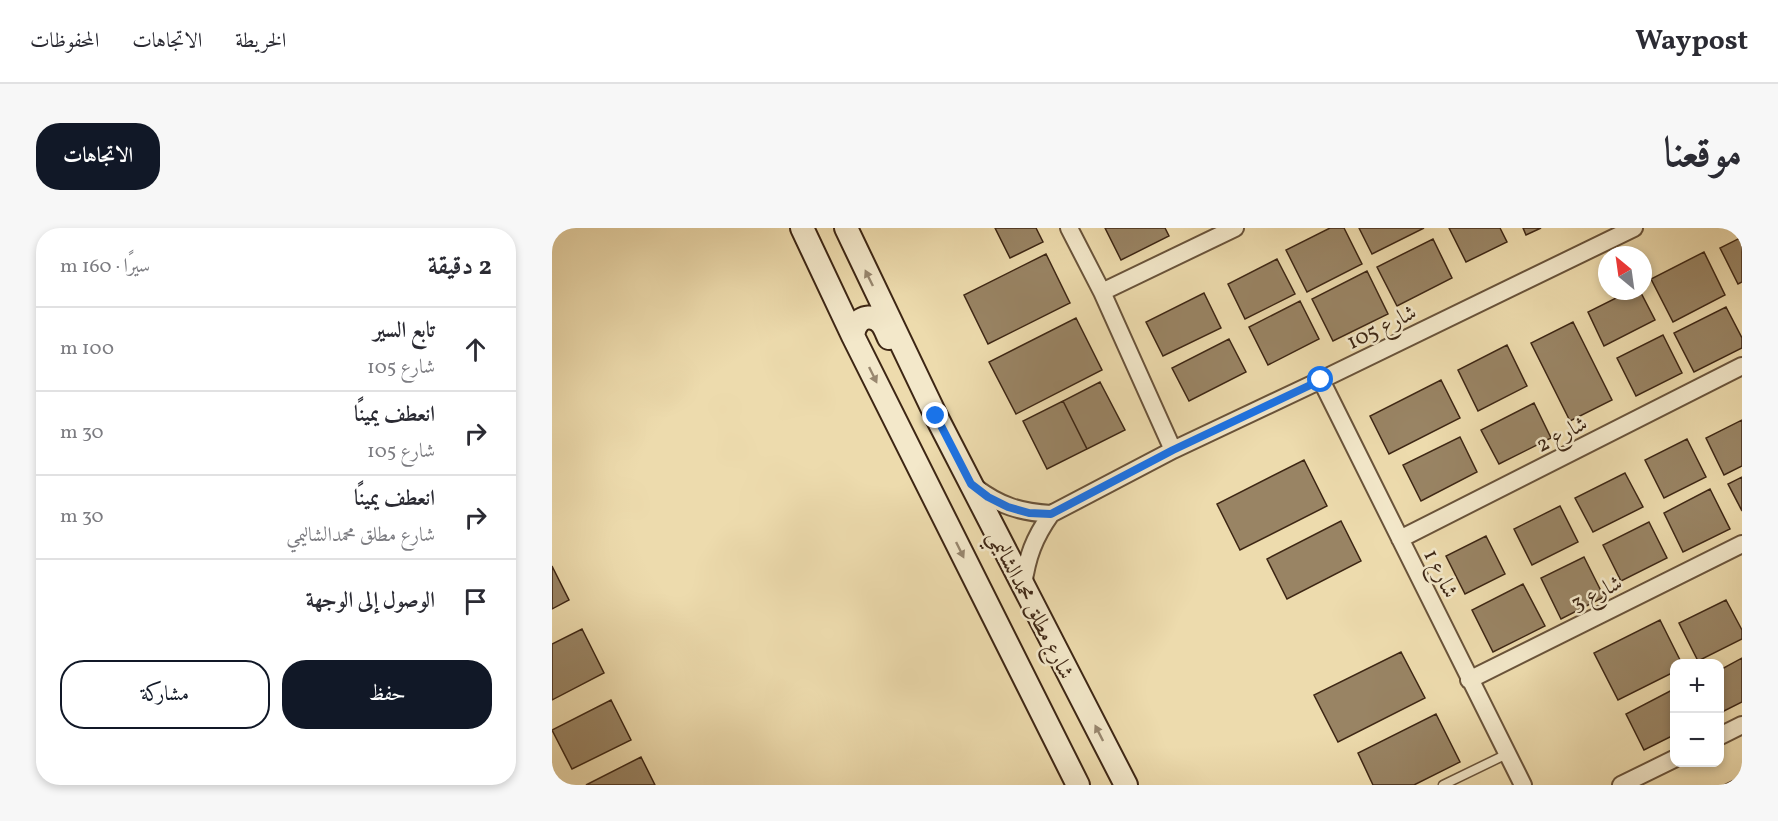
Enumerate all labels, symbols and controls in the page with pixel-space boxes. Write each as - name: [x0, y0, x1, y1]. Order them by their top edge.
- text: Waypost: [1635, 22, 1748, 61]
- text: المحفوظات: [30, 27, 99, 56]
- text: الاتجاهات: [132, 27, 202, 56]
- text: الخريطة: [235, 27, 286, 56]
- button: الاتجاهات: [36, 123, 160, 190]
- text: موقعنا: [1664, 126, 1742, 185]
- north arrow: [1598, 246, 1652, 300]
- text: 2 دقيقة: [428, 249, 492, 285]
- text: سيرًا · 160 m: [60, 253, 150, 281]
- one-way arrow: [865, 269, 874, 286]
- street label: شارع 105: [1342, 298, 1423, 359]
- text: تابع السير: [373, 316, 435, 347]
- icon: ahead: [459, 333, 492, 366]
- text: 100 m: [60, 335, 114, 363]
- text: شارع 105: [367, 354, 435, 382]
- route start: [1307, 366, 1333, 392]
- one-way arrow: [868, 367, 878, 384]
- text: انعطف يمينًا: [354, 400, 435, 431]
- route end: [922, 402, 948, 428]
- street label: شارع 2: [1531, 409, 1594, 462]
- icon: right: [459, 417, 492, 450]
- text: 30 m: [60, 419, 104, 447]
- text: شارع 105: [367, 438, 435, 466]
- text: انعطف يمينًا: [354, 484, 435, 515]
- icon: right: [459, 501, 492, 534]
- text: 30 m: [60, 503, 104, 531]
- text: شارع مطلق محمدالشاليمي: [286, 522, 435, 550]
- street label: شارع مطلق محمدالشاليمي: [976, 525, 1081, 686]
- one-way arrow: [955, 542, 965, 559]
- street label: شارع 1: [1414, 544, 1465, 604]
- street label: شارع 3: [1566, 569, 1629, 621]
- icon: arrive: [459, 585, 492, 618]
- text: الوصول إلى الوجهة: [306, 586, 435, 617]
- map controls: [1670, 659, 1724, 767]
- button: +: [1670, 659, 1724, 713]
- button: مشاركة: [60, 660, 270, 729]
- button: حفظ: [282, 660, 492, 729]
- button: −: [1670, 713, 1724, 767]
- one-way arrow: [1094, 724, 1104, 742]

